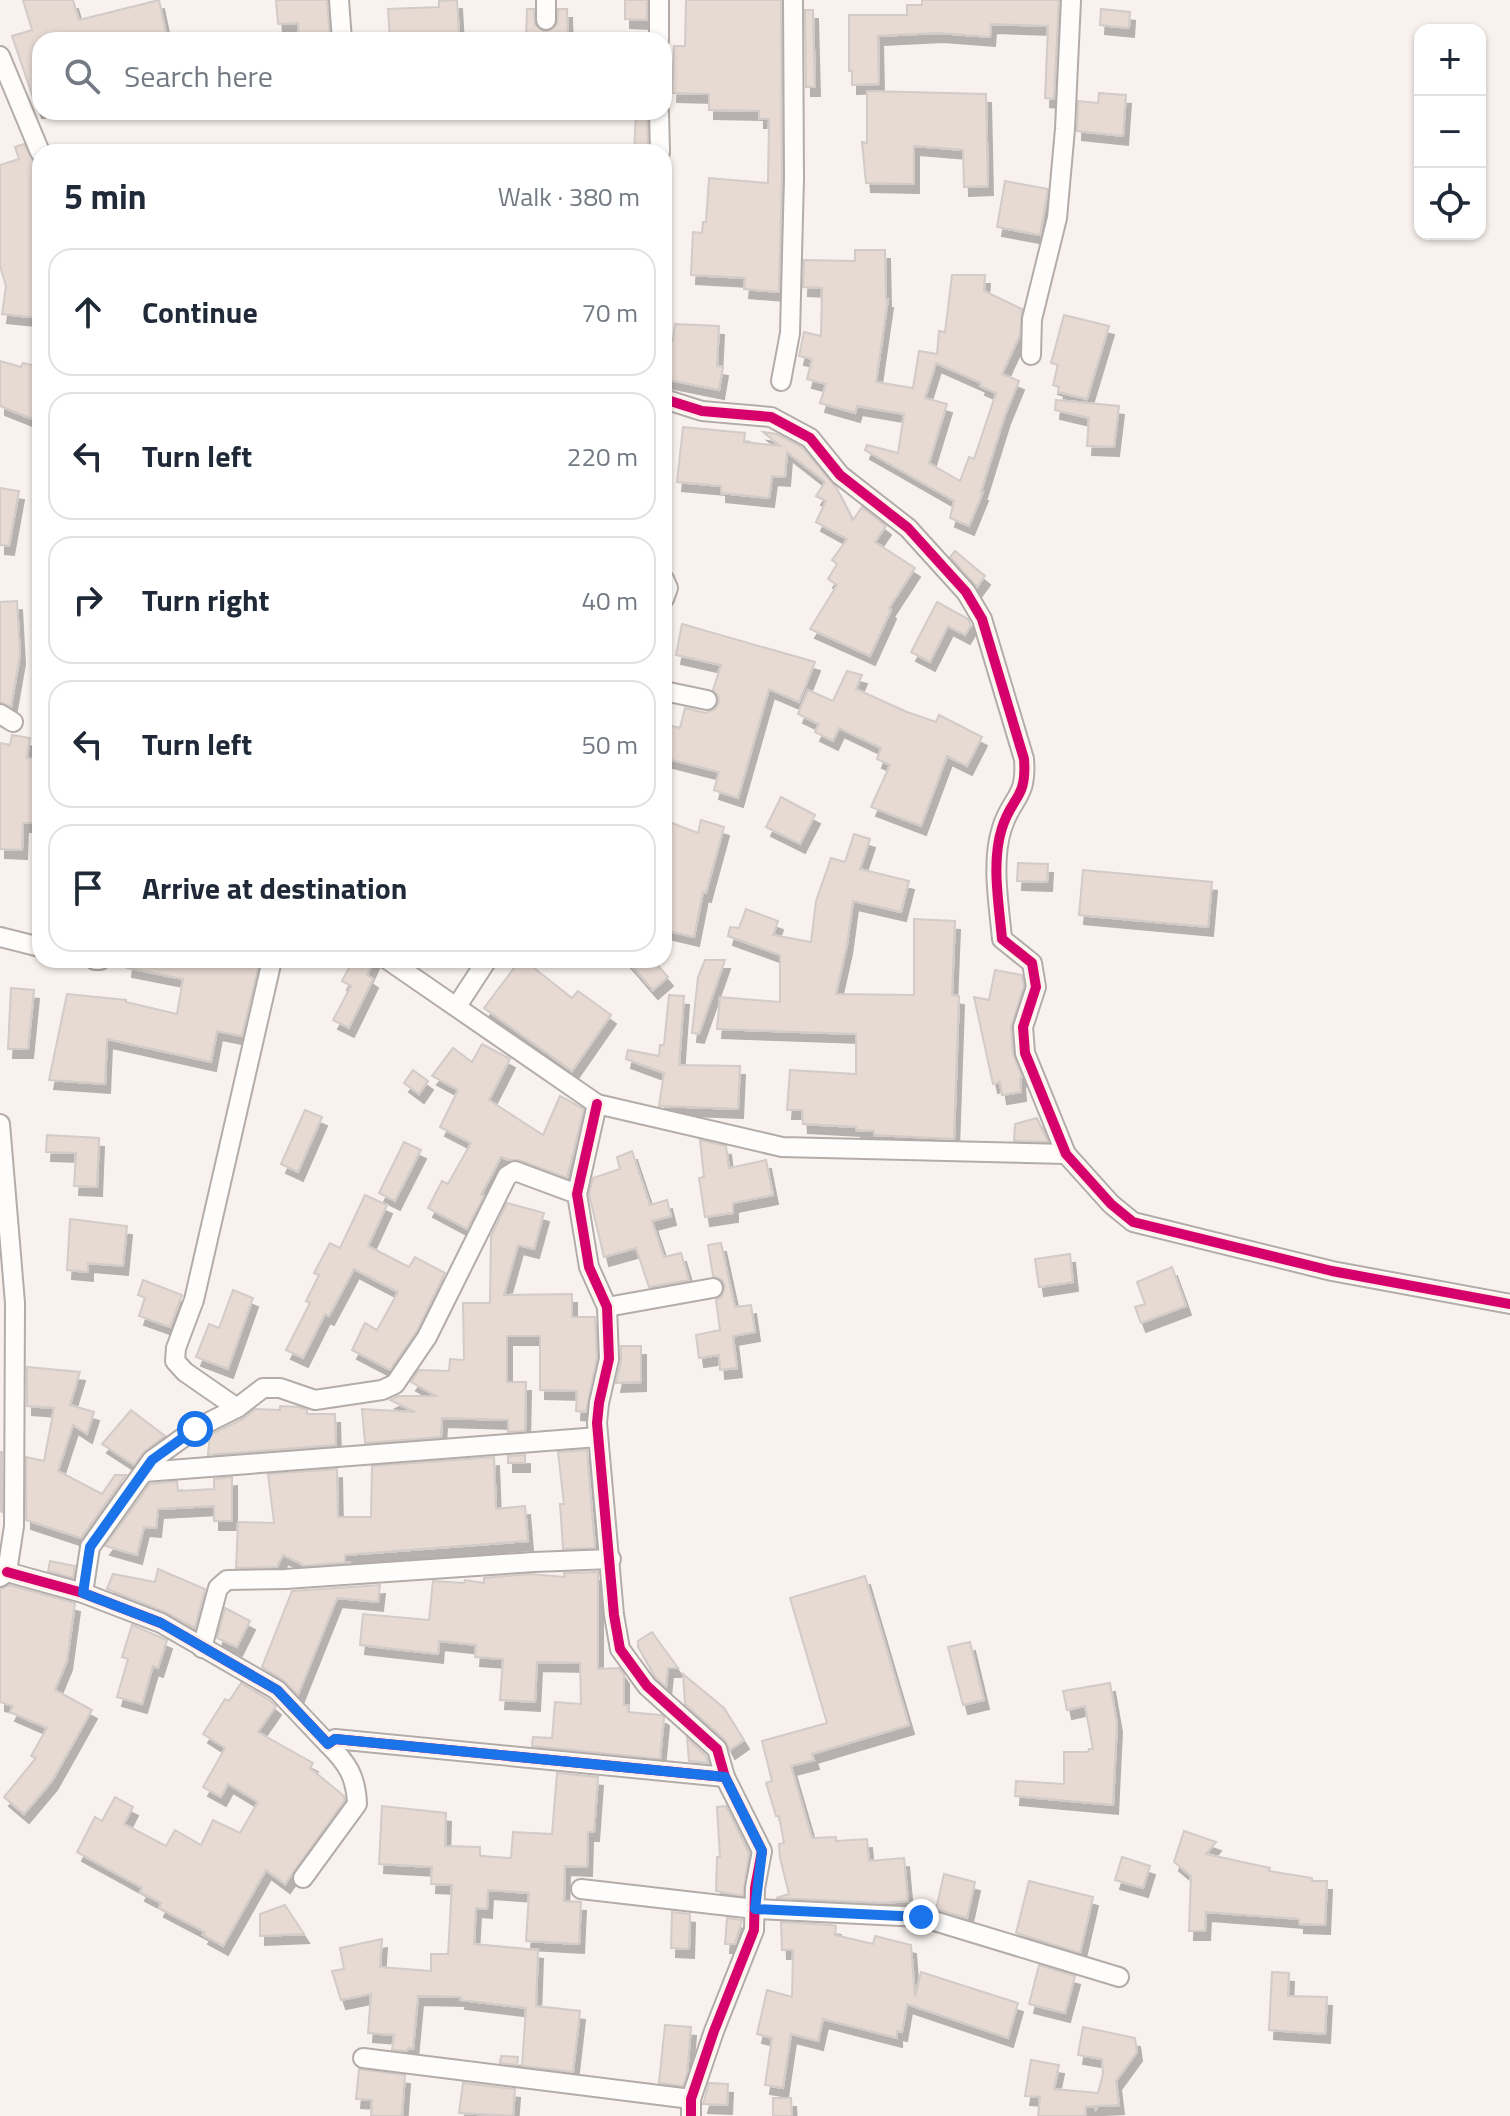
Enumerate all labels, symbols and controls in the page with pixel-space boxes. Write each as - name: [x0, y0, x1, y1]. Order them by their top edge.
- map controls: [1414, 24, 1486, 240]
- button: +: [1414, 24, 1486, 96]
- search box: [32, 32, 672, 120]
- text: Search here: [124, 53, 273, 99]
- icon: search: [60, 54, 104, 98]
- button: −: [1414, 96, 1486, 168]
- button: locate: [1414, 168, 1486, 240]
- text: 5 min: [64, 170, 147, 222]
- text: Walk · 380 m: [498, 177, 640, 216]
- text: Continue: [142, 289, 258, 335]
- icon: ahead: [66, 290, 110, 334]
- text: 70 m: [581, 293, 638, 332]
- text: Turn left: [142, 433, 252, 479]
- icon: left: [66, 434, 110, 478]
- text: 220 m: [567, 437, 638, 476]
- text: Turn right: [142, 577, 270, 623]
- icon: right: [66, 578, 110, 622]
- text: 40 m: [581, 581, 638, 620]
- text: Turn left: [142, 721, 252, 767]
- icon: left: [66, 722, 110, 766]
- text: 50 m: [581, 725, 638, 764]
- text: Arrive at destination: [142, 865, 407, 911]
- icon: arrive: [66, 866, 110, 910]
- route start: [177, 1411, 213, 1447]
- route end: [903, 1899, 939, 1935]

